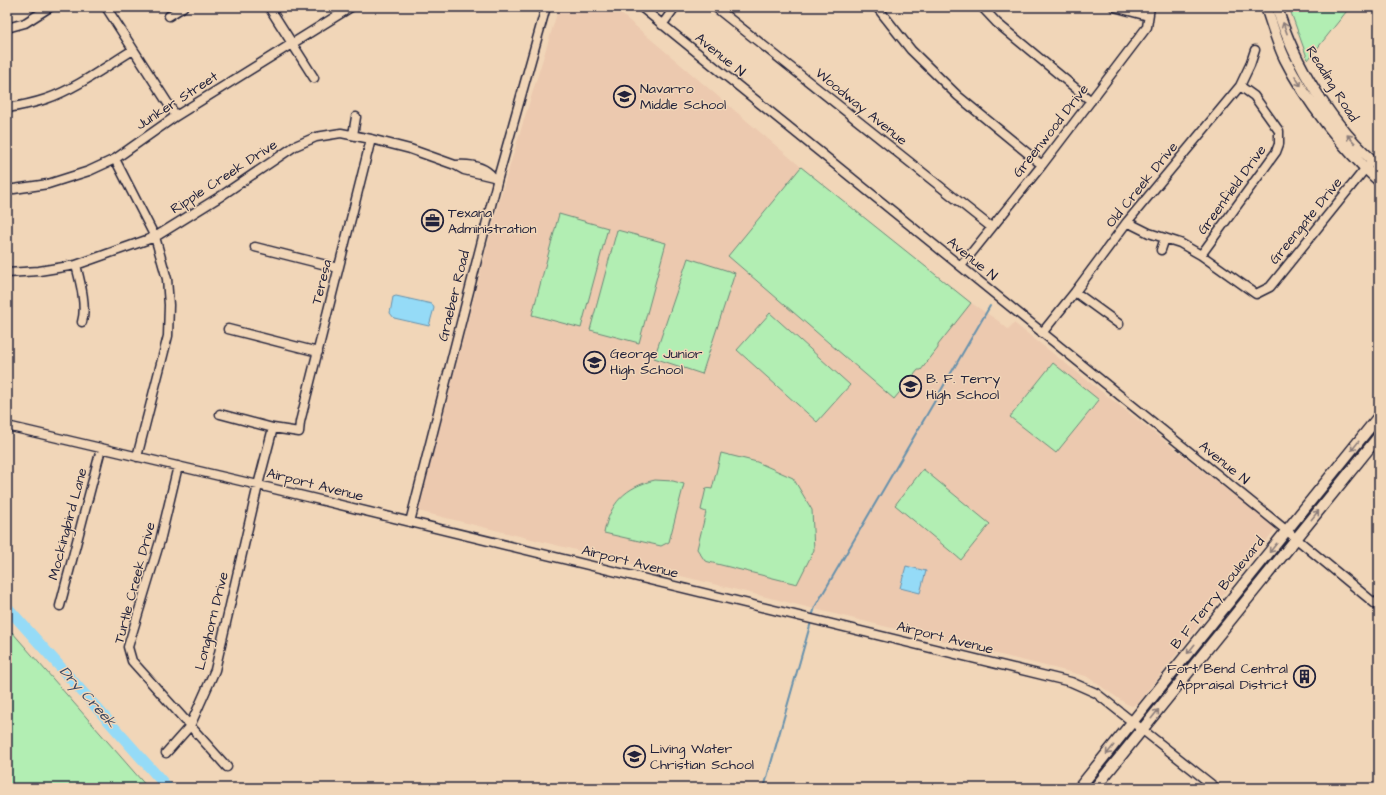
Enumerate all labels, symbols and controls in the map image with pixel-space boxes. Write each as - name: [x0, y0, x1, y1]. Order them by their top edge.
- one-way arrow: [1280, 23, 1288, 35]
- street label: Avenue N: [690, 28, 750, 82]
- street label: Reading Road: [1301, 42, 1363, 126]
- street label: Woodway Avenue: [811, 64, 912, 151]
- street label: Junker Street: [132, 67, 222, 135]
- one-way arrow: [1294, 75, 1302, 86]
- place label: Navarro Middle School: [640, 79, 726, 115]
- street label: Greenwood Drive: [1008, 80, 1094, 182]
- school or university icon: Navarro Middle School: [612, 84, 638, 110]
- one-way arrow: [1347, 134, 1356, 144]
- street label: Ripple Creek Drive: [167, 135, 282, 219]
- street label: Old Creek Drive: [1101, 138, 1183, 232]
- street label: Greenfield Drive: [1193, 141, 1272, 239]
- street label: Greengate Drive: [1265, 173, 1348, 269]
- place label: Texana Administration: [448, 203, 536, 239]
- office icon: Texana Administration: [420, 208, 446, 234]
- street label: Avenue N: [942, 232, 1002, 286]
- street label: Graeber Road: [433, 248, 475, 344]
- street label: Teresa: [307, 257, 337, 307]
- place label: George Junior High School: [610, 344, 703, 380]
- school or university icon: George Junior High School: [581, 349, 607, 375]
- place label: B. F. Terry High School: [926, 369, 1001, 405]
- school or university icon: B. F. Terry High School: [897, 374, 923, 400]
- street label: Avenue N: [1194, 436, 1254, 490]
- one-way arrow: [1350, 441, 1359, 452]
- street label: Airport Avenue: [265, 463, 366, 507]
- street label: Mockingbird Lane: [43, 465, 93, 582]
- one-way arrow: [1311, 510, 1320, 520]
- street label: Turtle Creek Drive: [109, 519, 161, 646]
- street label: B F Terry Boulevard: [1166, 532, 1270, 654]
- street label: Airport Avenue: [580, 540, 681, 584]
- one-way arrow: [1269, 542, 1278, 553]
- street label: Longhorn Drive: [190, 569, 234, 672]
- street label: Airport Avenue: [895, 616, 996, 660]
- one-way arrow: [1187, 643, 1196, 654]
- place label: Fort Bend Central Appraisal District: [1167, 659, 1288, 695]
- water label: Dry Creek: [54, 662, 122, 734]
- building icon: Fort Bend Central Appraisal District: [1291, 664, 1317, 690]
- one-way arrow: [1150, 709, 1159, 719]
- place label: Living Water Christian School: [650, 739, 754, 775]
- school or university icon: Living Water Christian School: [622, 744, 648, 770]
- one-way arrow: [1105, 744, 1114, 755]

